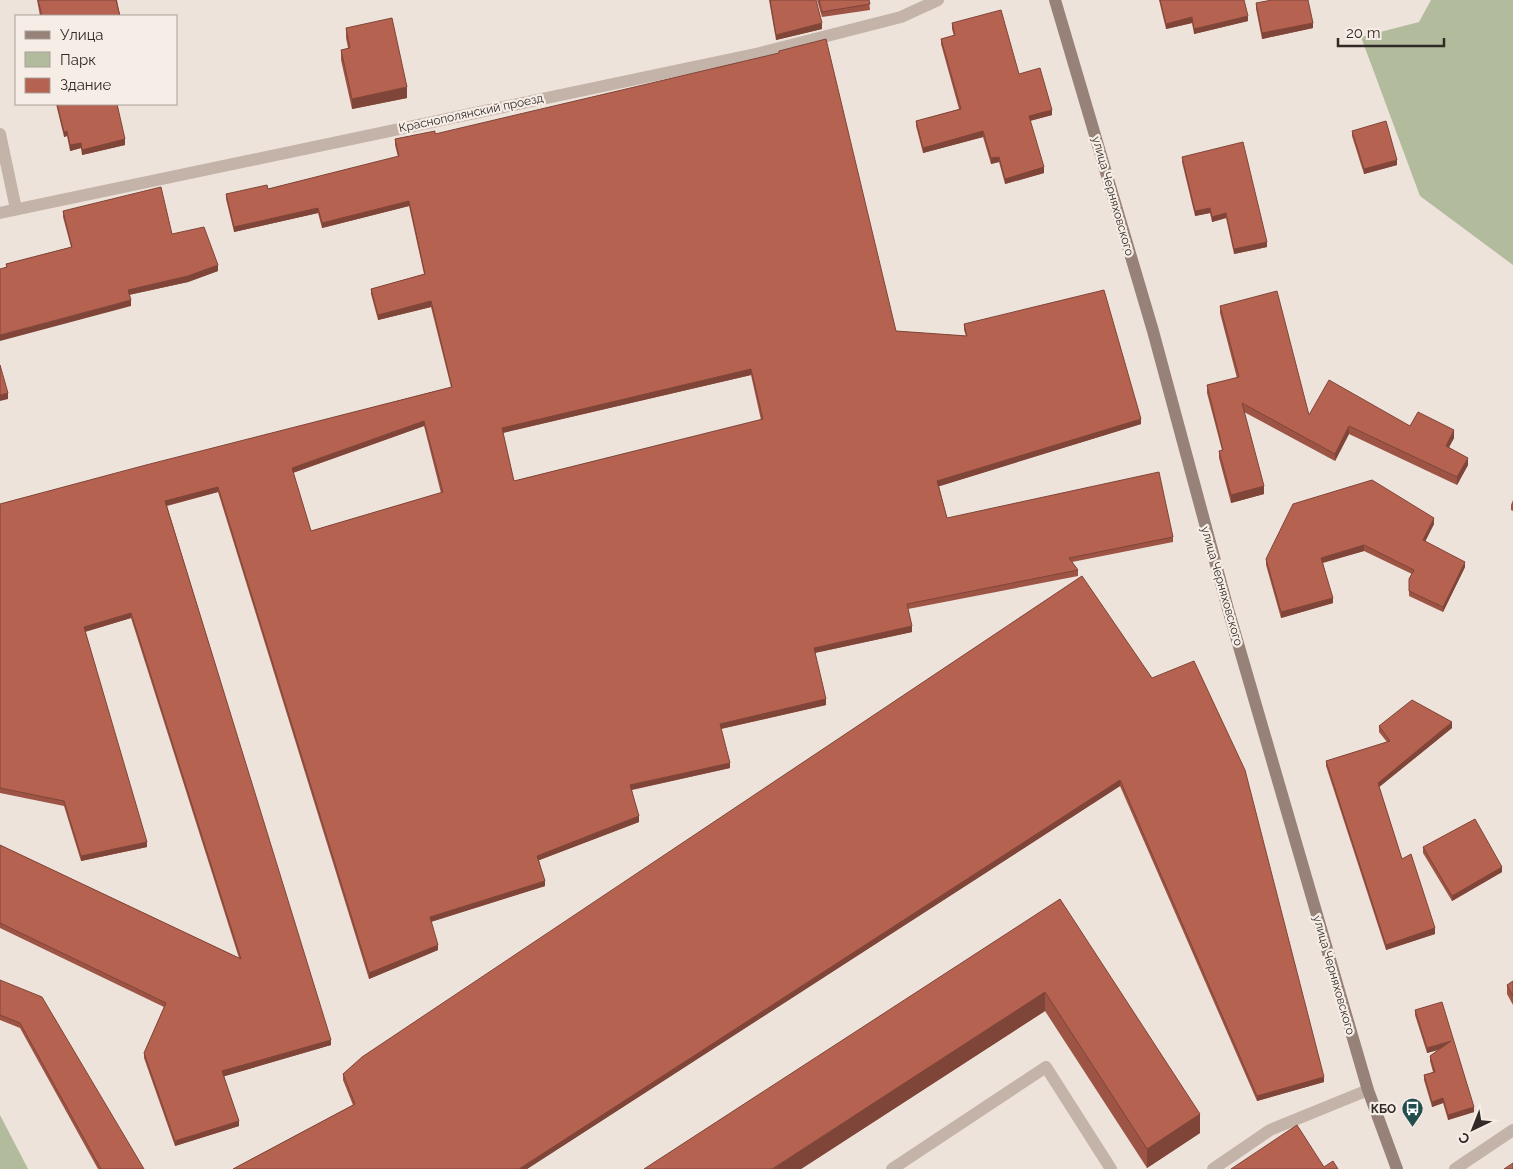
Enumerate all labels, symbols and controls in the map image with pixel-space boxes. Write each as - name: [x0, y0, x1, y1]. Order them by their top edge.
- legend: [15, 15, 178, 105]
- scale bar: [1338, 15, 1444, 47]
- text: 20 m: [1346, 24, 1381, 42]
- text: Улица: [60, 26, 104, 44]
- text: Парк: [60, 51, 96, 69]
- text: Здание: [60, 76, 112, 94]
- street label: Краснополянский проезд: [398, 91, 545, 135]
- street label: улица Черняховского: [1089, 135, 1137, 257]
- street label: улица Черняховского: [1198, 525, 1246, 647]
- street label: улица Черняховского: [1310, 914, 1358, 1036]
- bus stop icon: КБО: [1400, 1097, 1424, 1128]
- place label: КБО: [1371, 1102, 1396, 1116]
- north arrow: [1448, 1104, 1498, 1154]
- text: С: [1455, 1129, 1473, 1148]

